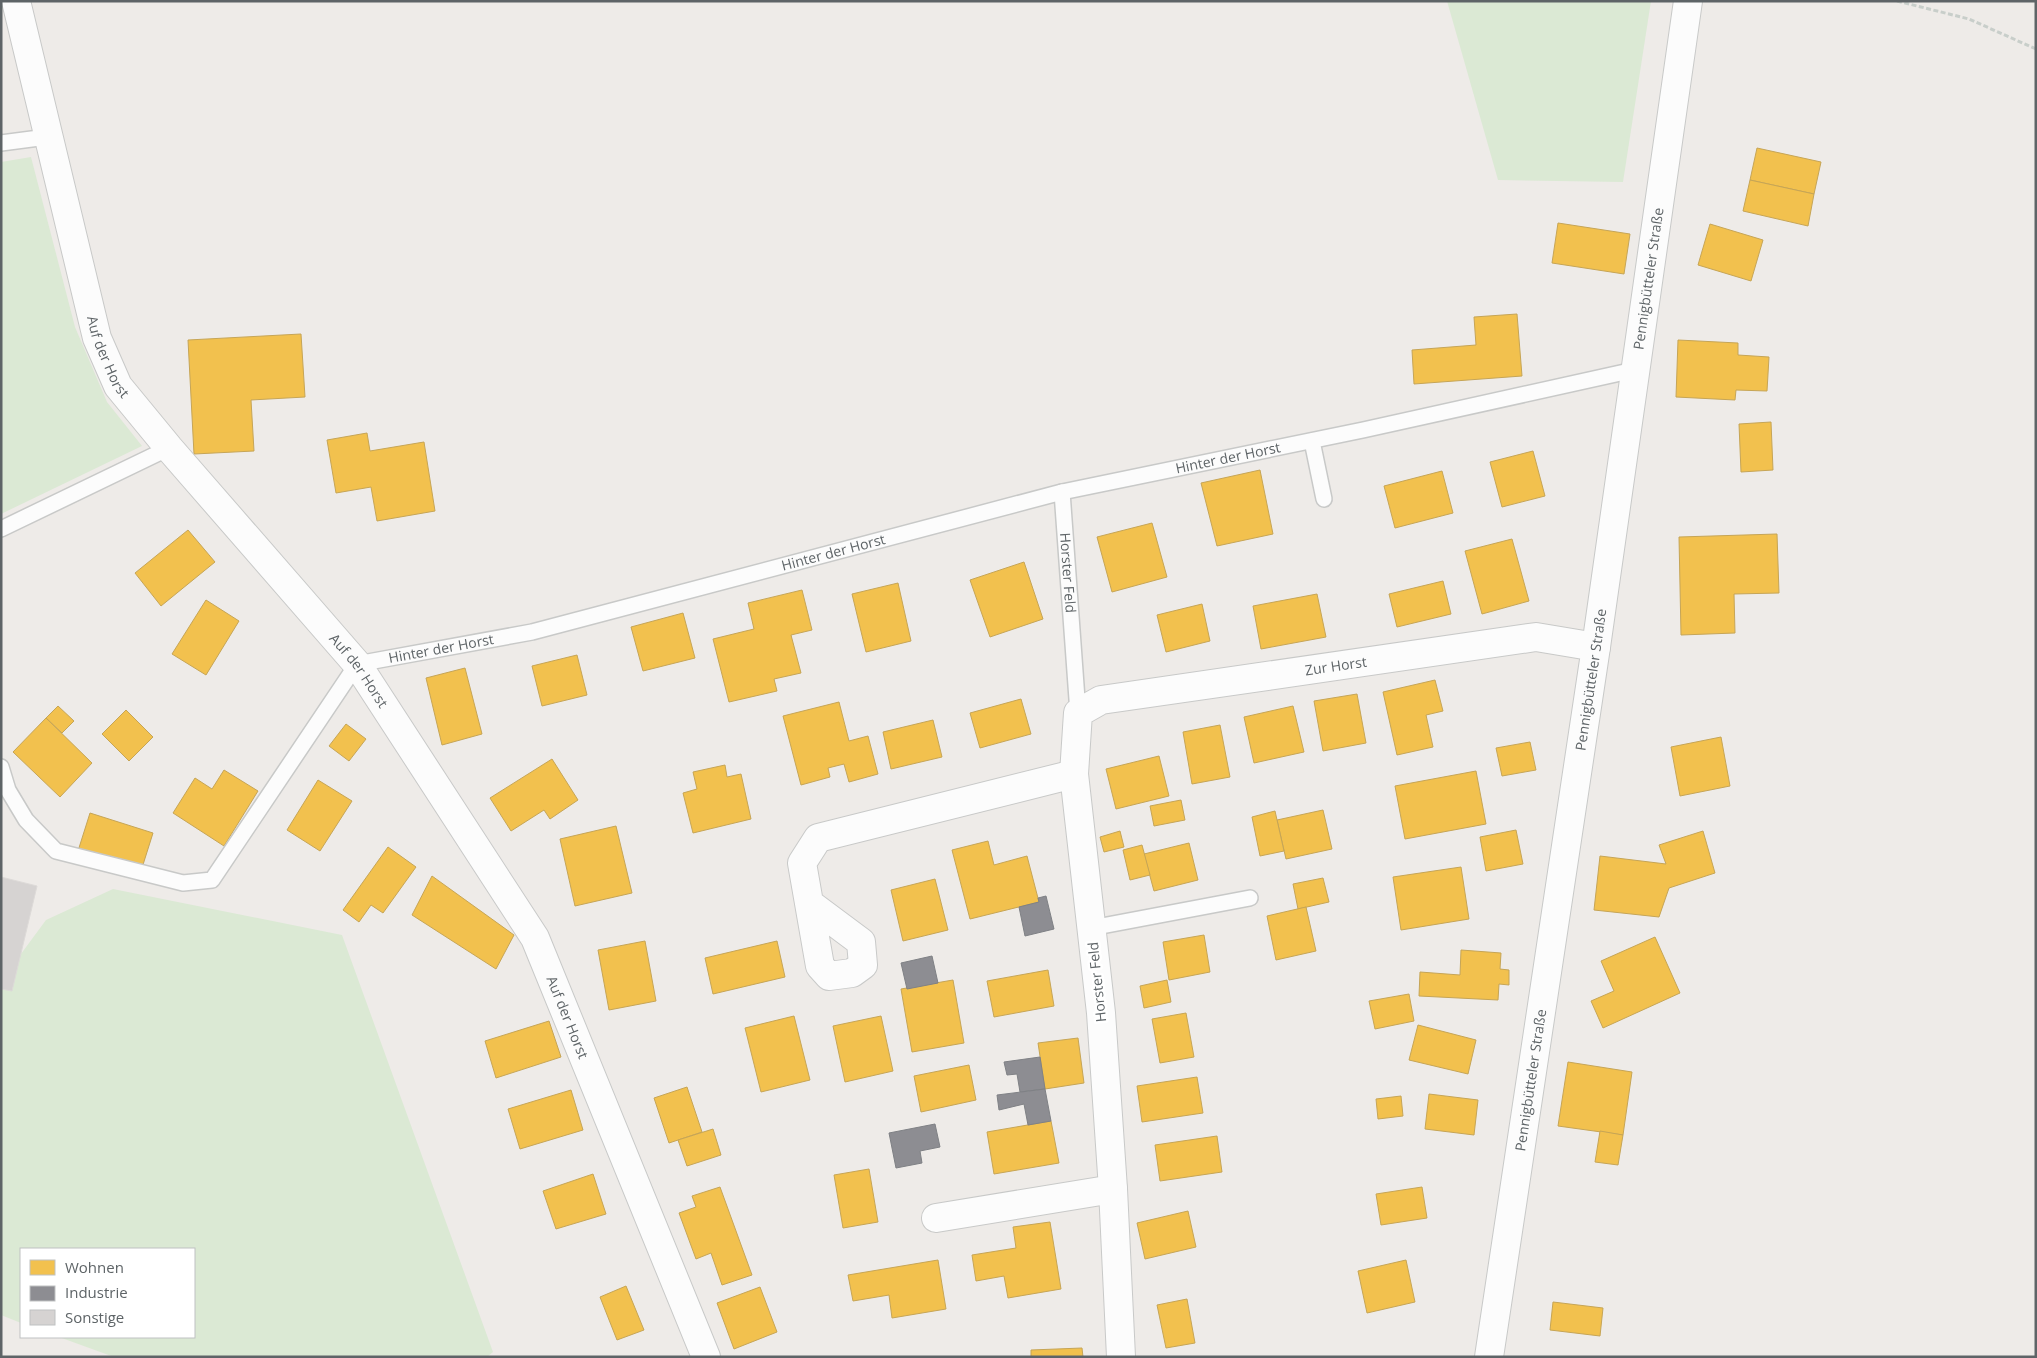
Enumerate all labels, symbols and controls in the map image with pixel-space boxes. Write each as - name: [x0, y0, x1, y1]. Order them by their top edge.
- street label: Pennigbütteler Straße: [1628, 206, 1667, 351]
- street label: Auf der Horst: [83, 314, 134, 402]
- street label: Hinter der Horst: [1174, 437, 1282, 477]
- street label: Hinter der Horst: [779, 529, 887, 575]
- street label: Horster Feld: [1056, 532, 1081, 614]
- street label: Pennigbütteler Straße: [1571, 607, 1610, 752]
- street label: Auf der Horst: [326, 629, 393, 711]
- street label: Hinter der Horst: [387, 629, 495, 667]
- street label: Zur Horst: [1304, 652, 1368, 679]
- street label: Horster Feld: [1083, 941, 1110, 1023]
- street label: Auf der Horst: [542, 973, 593, 1061]
- street label: Pennigbütteler Straße: [1510, 1008, 1550, 1152]
- legend: [20, 1248, 195, 1338]
- text: Wohnen: [65, 1257, 124, 1277]
- text: Industrie: [65, 1282, 128, 1302]
- text: Sonstige: [65, 1307, 124, 1327]

